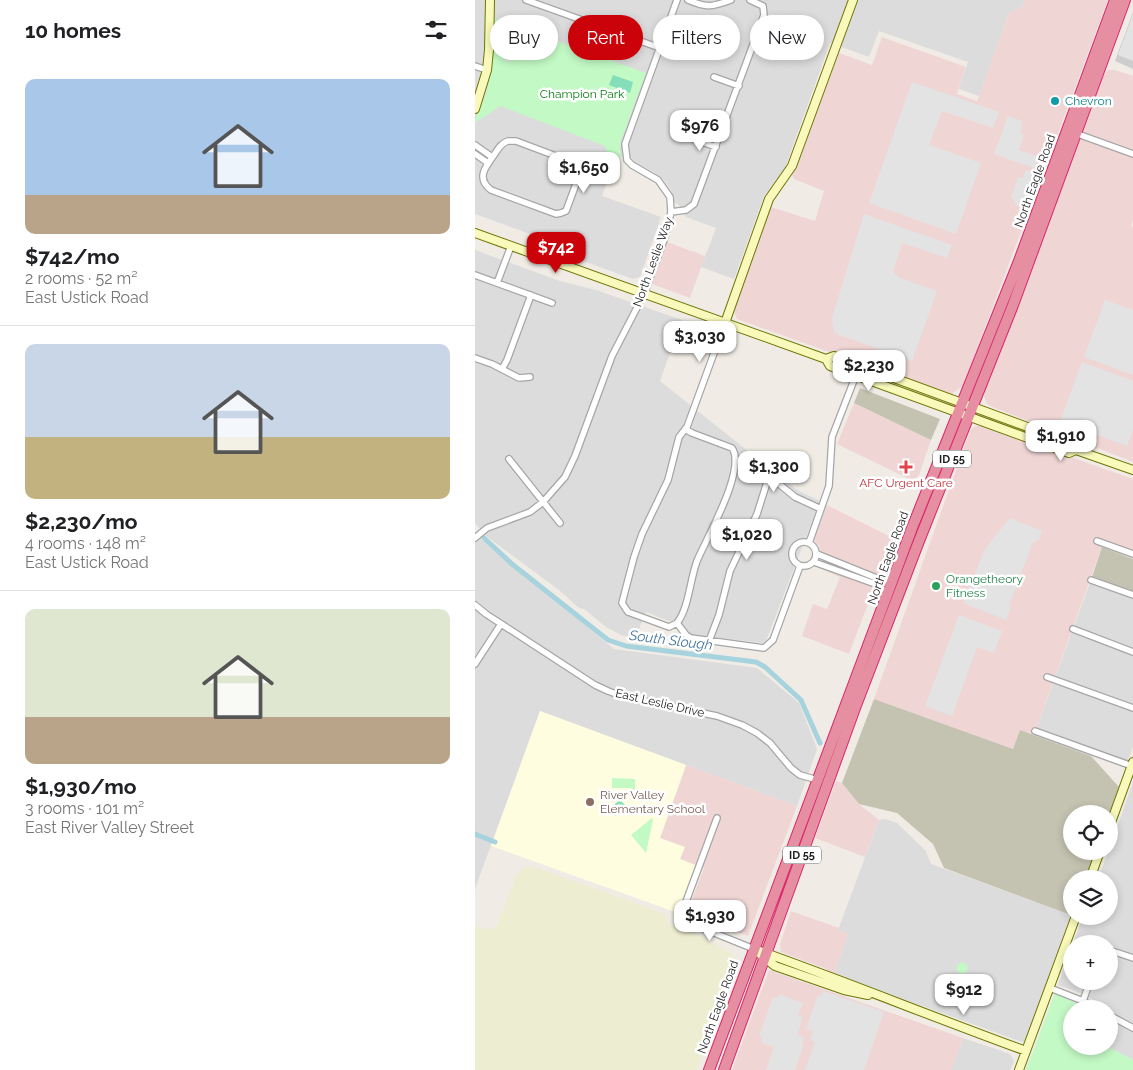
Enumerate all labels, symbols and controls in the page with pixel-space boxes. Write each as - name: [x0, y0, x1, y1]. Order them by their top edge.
- chip: Buy: [490, 15, 558, 60]
- chip: Rent: [568, 15, 643, 60]
- chip: Filters: [653, 15, 740, 60]
- chip: New: [750, 15, 824, 60]
- icon: filters: [422, 16, 450, 44]
- text: 10 homes: [25, 18, 121, 43]
- park label: Champion Park: [540, 87, 625, 101]
- place label: Chevron: [1065, 94, 1112, 108]
- marker: Chevron: [1049, 95, 1061, 107]
- pin: $976: [670, 110, 730, 152]
- icon: home: [193, 111, 283, 201]
- text: $976: [681, 116, 719, 135]
- street label: North Eagle Road: [1012, 133, 1058, 229]
- pin: $1,650: [543, 152, 625, 194]
- text: $1,650: [559, 158, 609, 177]
- street label: North Leslie Way: [630, 215, 676, 309]
- pin: $742: [526, 232, 586, 274]
- text: $742: [538, 238, 574, 257]
- text: $742/mo: [25, 244, 119, 269]
- text: 2 rooms · 52 m²: [25, 269, 137, 288]
- text: East Ustick Road: [25, 288, 149, 307]
- pin: $3,030: [659, 320, 741, 363]
- text: $3,030: [674, 327, 726, 346]
- pin: $2,230: [828, 350, 910, 392]
- text: $2,230: [844, 356, 894, 375]
- icon: home: [193, 377, 283, 467]
- pin: $1,910: [1020, 420, 1102, 462]
- text: $1,910: [1037, 426, 1085, 445]
- pin: $1,300: [733, 450, 815, 493]
- road number: ID 55: [933, 450, 971, 468]
- text: $1,300: [749, 457, 799, 476]
- marker: AFC Urgent Care: [899, 460, 913, 474]
- place label: AFC Urgent Care: [859, 476, 953, 490]
- text: $2,230/mo: [25, 509, 138, 534]
- street label: North Eagle Road: [865, 510, 911, 606]
- pin: $1,020: [706, 518, 788, 561]
- text: $1,020: [722, 525, 772, 544]
- text: 4 rooms · 148 m²: [25, 534, 146, 553]
- text: East Ustick Road: [25, 553, 149, 572]
- place label: Orangetheory Fitness: [946, 572, 1024, 600]
- marker: Orangetheory Fitness: [930, 580, 942, 592]
- water label: South Slough: [627, 627, 714, 653]
- icon: home: [193, 642, 283, 732]
- street label: East Leslie Drive: [614, 686, 706, 720]
- text: $1,930/mo: [25, 774, 137, 799]
- place label: River Valley Elementary School: [600, 788, 706, 816]
- marker: River Valley Elementary School: [584, 796, 596, 808]
- text: 3 rooms · 101 m²: [25, 799, 144, 818]
- map controls: [1063, 805, 1118, 1055]
- button: locate: [1063, 805, 1118, 860]
- text: East River Valley Street: [25, 818, 194, 837]
- road number: ID 55: [783, 846, 821, 864]
- button: layers: [1063, 870, 1118, 925]
- pin: $1,930: [669, 900, 751, 942]
- text: $1,930: [685, 906, 735, 925]
- button: +: [1063, 935, 1118, 990]
- street label: North Eagle Road: [695, 959, 741, 1055]
- pin: $912: [934, 974, 994, 1016]
- text: $912: [946, 980, 982, 999]
- button: −: [1063, 1000, 1118, 1055]

